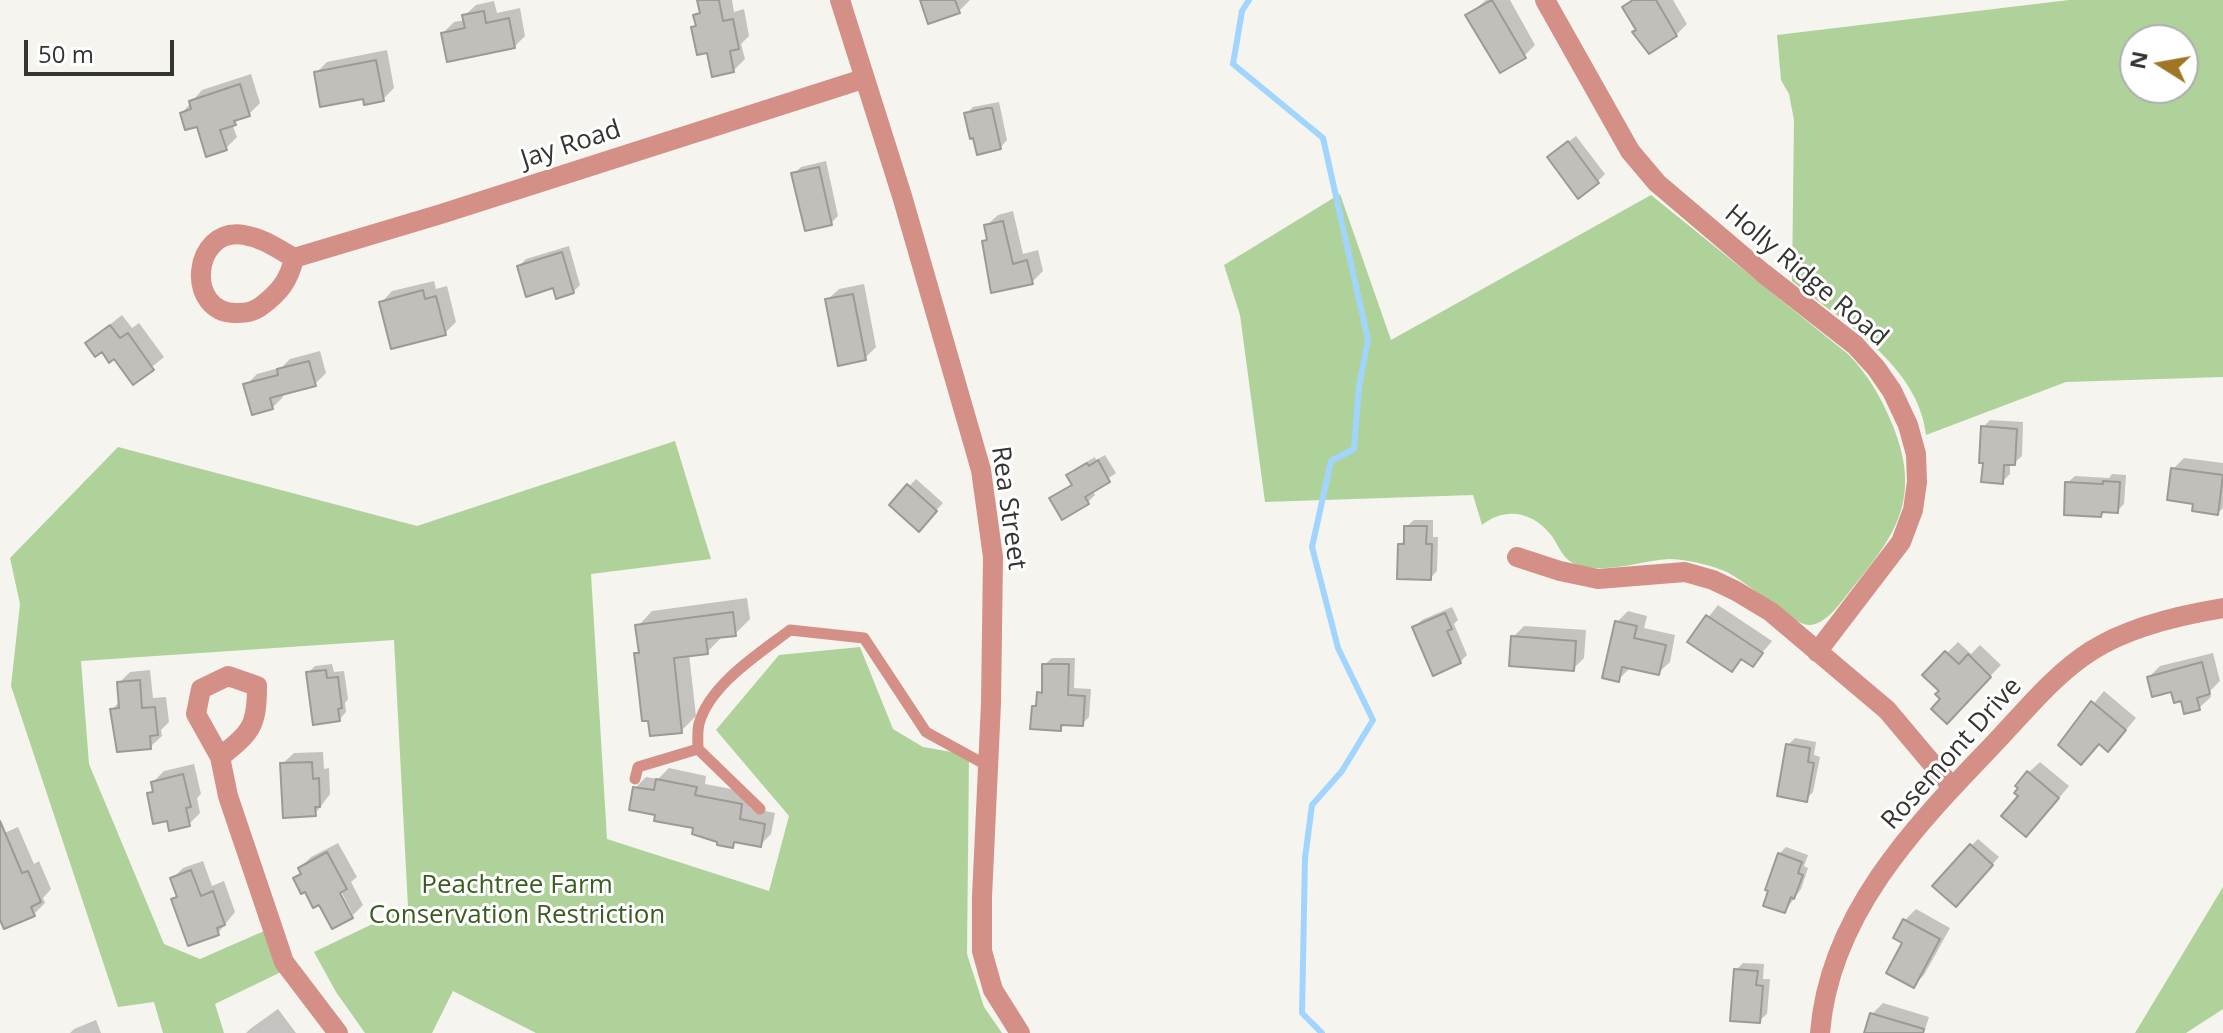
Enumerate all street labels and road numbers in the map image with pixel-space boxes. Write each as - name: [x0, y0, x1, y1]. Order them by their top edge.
- street label: Jay Road: [517, 114, 625, 176]
- street label: Holly Ridge Road: [1718, 199, 1894, 353]
- street label: Rea Street: [984, 444, 1032, 572]
- street label: Rosemont Drive: [1876, 671, 2028, 837]

